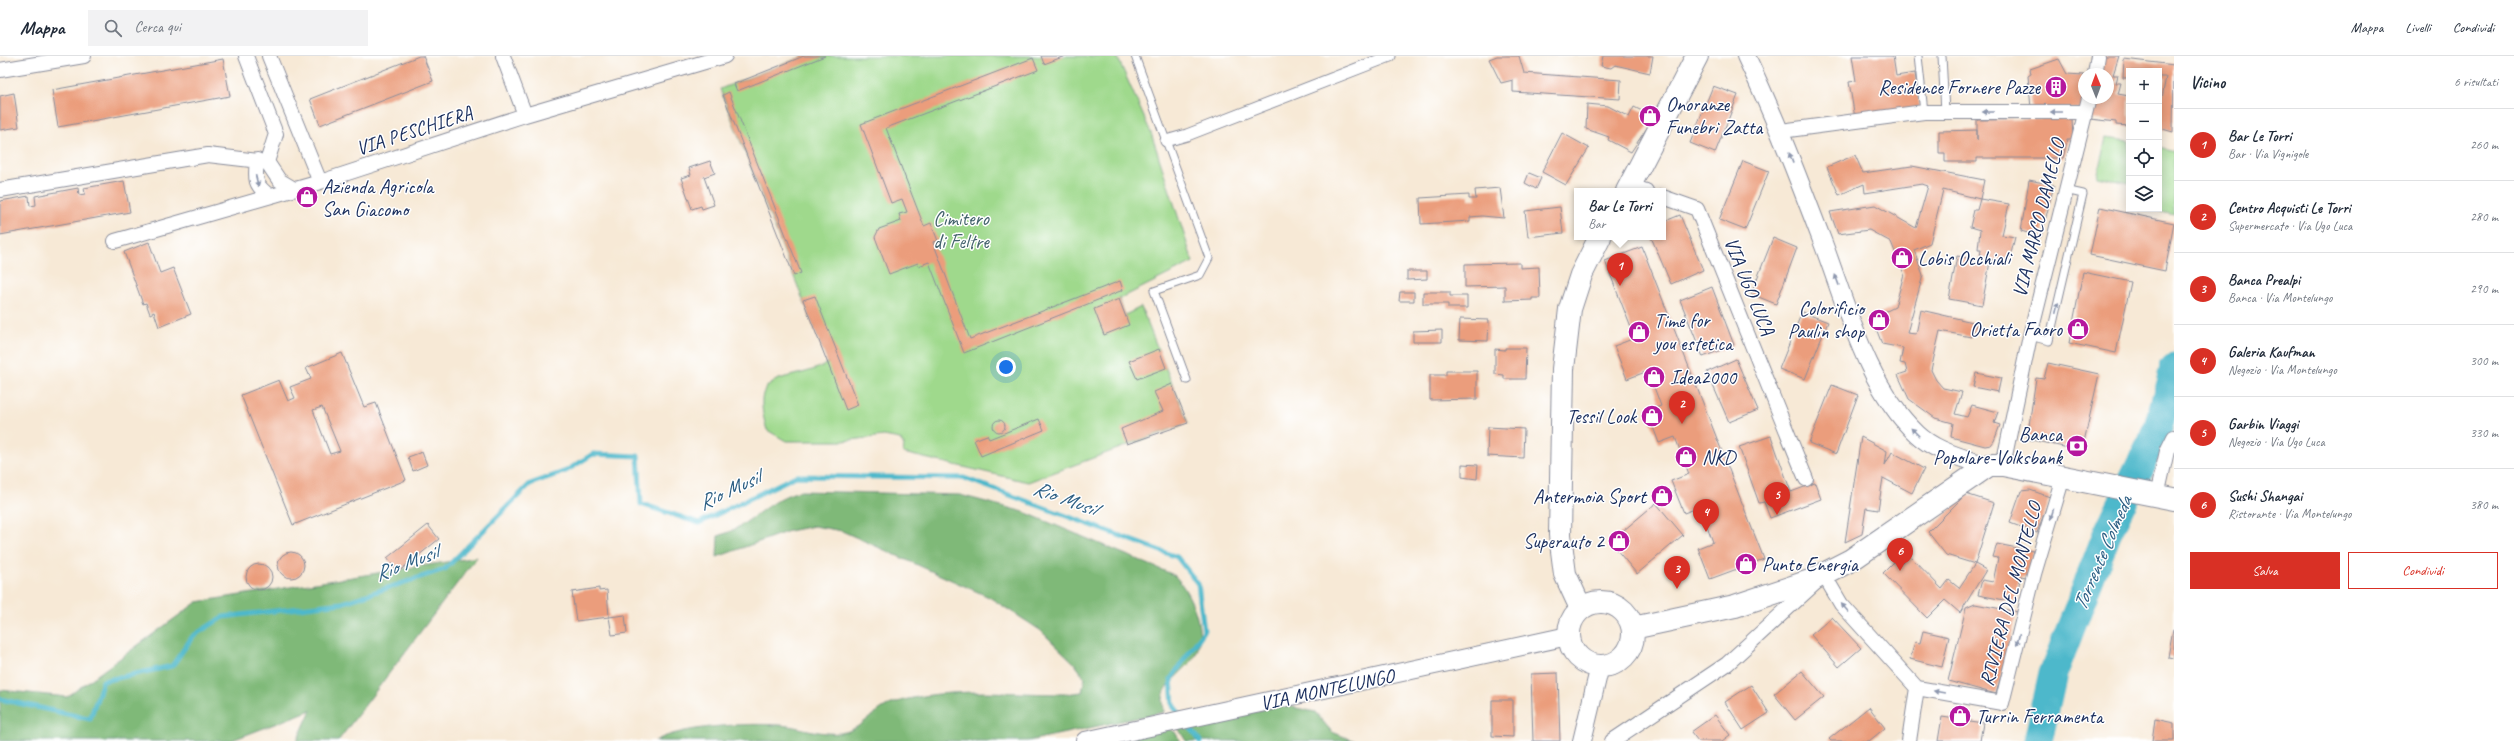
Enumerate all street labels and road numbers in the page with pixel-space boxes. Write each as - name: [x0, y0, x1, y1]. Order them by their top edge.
- street label: VIA PESCHIERA: [353, 100, 476, 161]
- street label: VIA MARCO DAMELLO: [2007, 134, 2071, 300]
- street label: VIA UGO LUCA: [1719, 234, 1781, 340]
- street label: RIVIERA DEL MONTELLO: [1974, 498, 2048, 689]
- street label: VIA MONTELUNGO: [1258, 663, 1398, 716]

